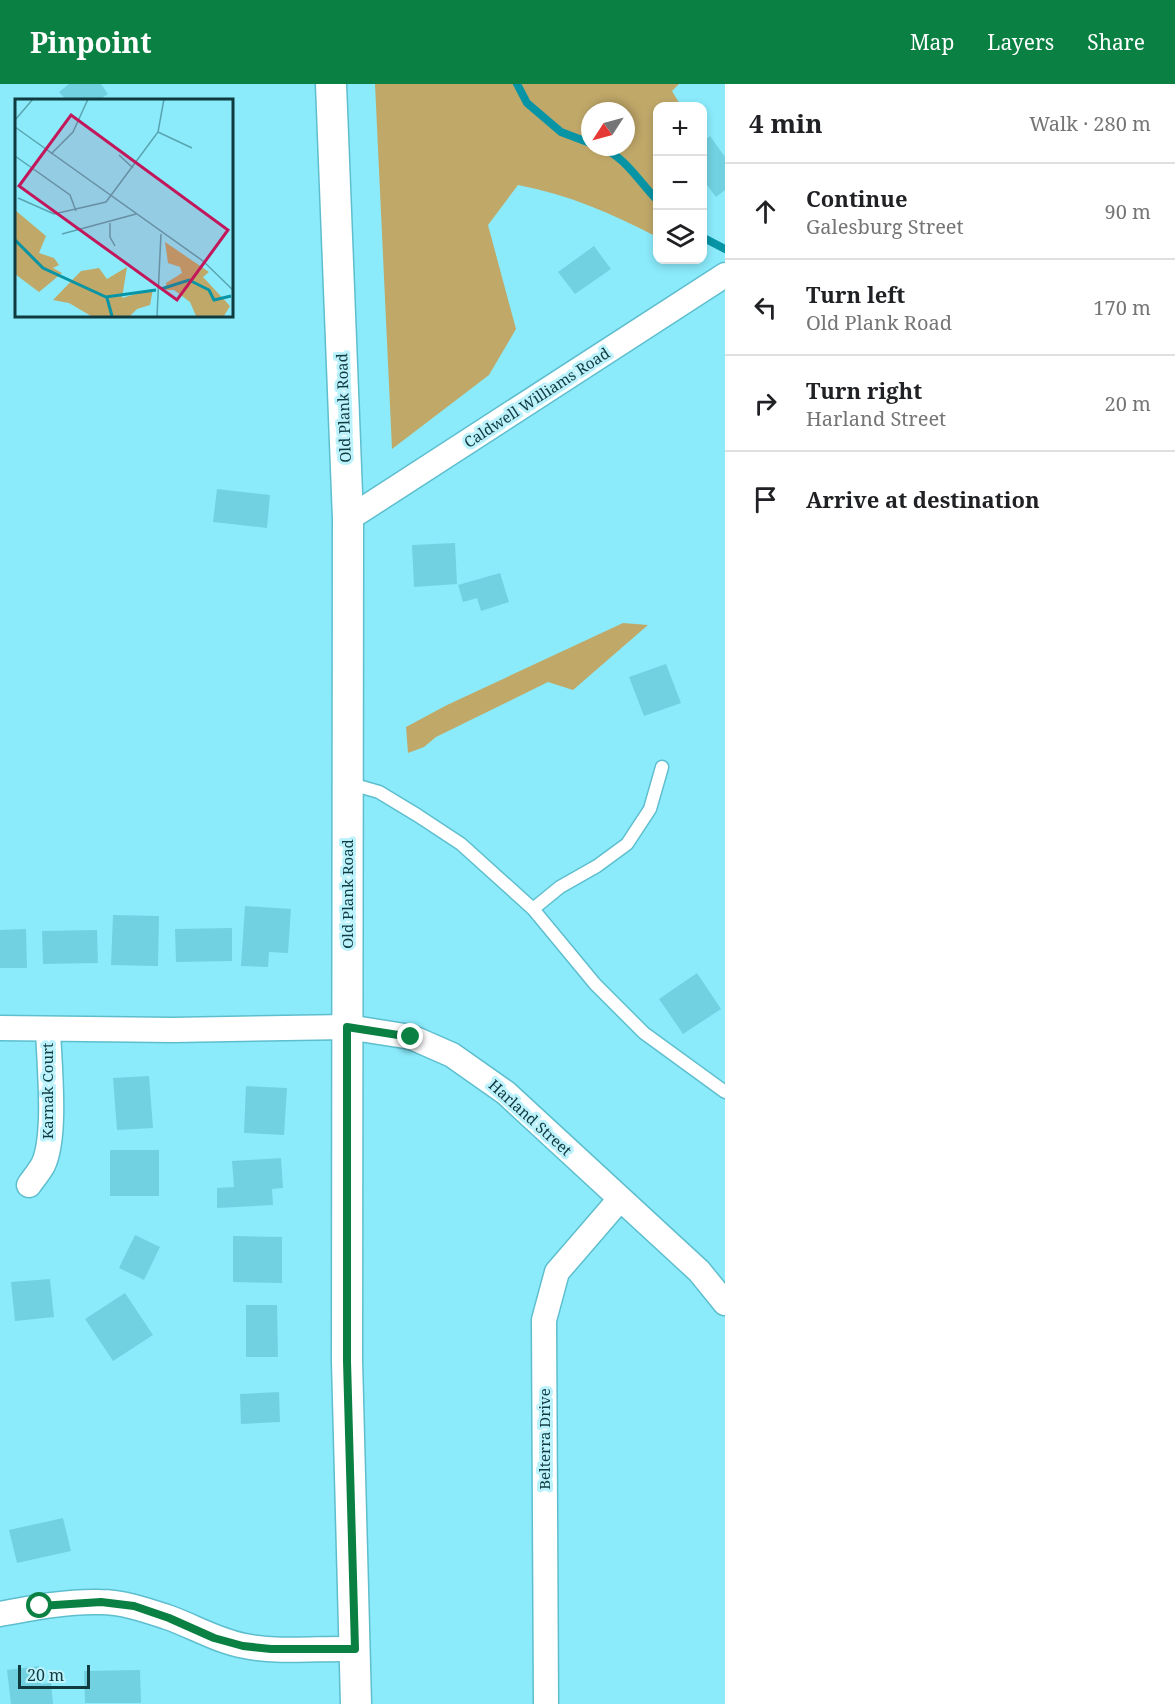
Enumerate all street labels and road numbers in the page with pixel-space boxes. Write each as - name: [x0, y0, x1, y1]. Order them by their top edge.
- street label: Caldwell Williams Road: [460, 343, 613, 452]
- street label: Old Plank Road: [331, 353, 355, 463]
- street label: Old Plank Road: [337, 839, 357, 949]
- street label: Karnak Court: [37, 1043, 57, 1139]
- street label: Harland Street: [485, 1075, 576, 1160]
- street label: Belterra Drive: [534, 1388, 554, 1490]

